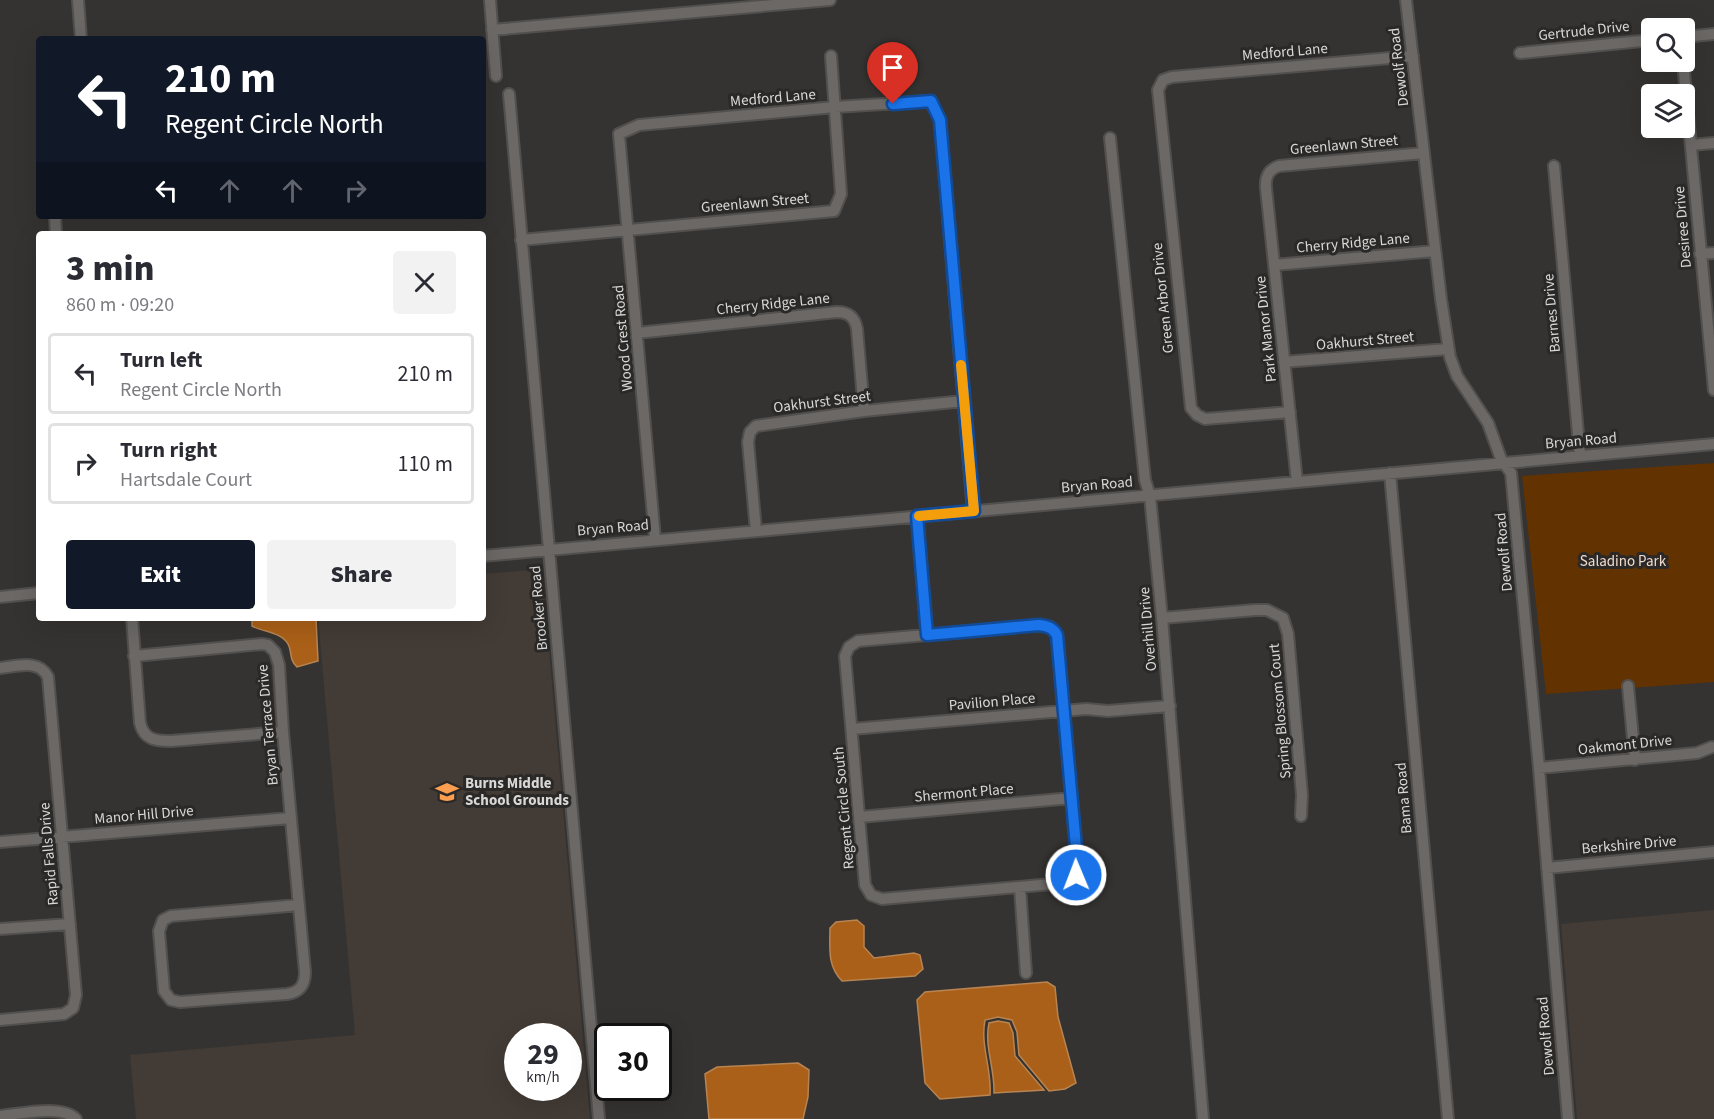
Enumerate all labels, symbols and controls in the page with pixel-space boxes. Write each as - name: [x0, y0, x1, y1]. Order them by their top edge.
- street label: Gertrude Drive: [1537, 16, 1631, 46]
- map controls: [1641, 18, 1695, 138]
- button: search: [1641, 18, 1695, 72]
- street label: Dewolf Road: [1384, 27, 1414, 107]
- street label: Medford Lane: [1241, 38, 1329, 66]
- pin: [867, 42, 918, 104]
- text: 210 m: [165, 49, 276, 109]
- icon: arrive: [876, 51, 909, 84]
- icon: left: [66, 60, 144, 138]
- street label: Medford Lane: [729, 84, 817, 112]
- button: layers: [1641, 84, 1695, 138]
- text: Regent Circle North: [165, 105, 384, 144]
- street label: Greenlawn Street: [1289, 130, 1399, 160]
- icon: left: [150, 174, 183, 207]
- icon: ahead: [213, 174, 246, 207]
- icon: ahead: [276, 174, 309, 207]
- icon: right: [339, 174, 372, 207]
- street label: Desiree Drive: [1669, 185, 1697, 269]
- street label: Greenlawn Street: [700, 188, 810, 218]
- street label: Cherry Ridge Lane: [1295, 228, 1411, 258]
- street label: Green Arbor Drive: [1147, 242, 1179, 354]
- text: 3 min: [66, 243, 154, 294]
- button: close: [393, 251, 456, 314]
- street label: Barnes Drive: [1538, 273, 1566, 353]
- street label: Park Manor Drive: [1250, 275, 1282, 383]
- street label: Wood Crest Road: [608, 284, 638, 392]
- street label: Cherry Ridge Lane: [715, 288, 831, 320]
- text: 860 m · 09:20: [66, 291, 174, 319]
- street label: Oakhurst Street: [1315, 326, 1415, 356]
- text: Turn left: [120, 344, 202, 376]
- icon: left: [69, 357, 102, 390]
- text: 210 m: [398, 358, 453, 390]
- text: Regent Circle North: [120, 376, 282, 404]
- street label: Oakhurst Street: [772, 386, 872, 418]
- street label: Bryan Road: [1544, 427, 1618, 455]
- text: Turn right: [120, 434, 217, 466]
- icon: right: [69, 447, 102, 480]
- text: 110 m: [398, 448, 453, 480]
- text: Hartsdale Court: [120, 466, 252, 494]
- street label: Bryan Road: [1060, 471, 1134, 499]
- street label: Dewolf Road: [1490, 512, 1518, 592]
- street label: Bryan Road: [576, 514, 650, 542]
- button: Exit: [66, 540, 255, 609]
- button: Share: [267, 540, 456, 609]
- park label: Saladino Park: [1580, 551, 1667, 572]
- street label: Brooker Road: [525, 565, 553, 651]
- street label: Overhill Drive: [1134, 586, 1162, 672]
- street label: Spring Blossom Court: [1264, 642, 1296, 780]
- street label: Bryan Terrace Drive: [252, 664, 284, 786]
- street label: Pavilion Place: [948, 688, 1036, 716]
- street label: Oakmont Drive: [1577, 730, 1673, 760]
- street label: Regent Circle South: [828, 746, 860, 870]
- street label: Bama Road: [1390, 761, 1418, 835]
- place label: Burns Middle School Grounds: [465, 773, 569, 811]
- street label: Shermont Place: [914, 778, 1014, 808]
- school or university icon: Burns Middle School Grounds: [434, 779, 460, 805]
- street label: Manor Hill Drive: [93, 800, 195, 830]
- street label: Rapid Falls Drive: [34, 802, 64, 906]
- street label: Berkshire Drive: [1581, 830, 1677, 860]
- position arrow: [1044, 843, 1108, 907]
- street label: Dewolf Road: [1532, 996, 1560, 1076]
- speed limit sign: 30: [594, 1023, 672, 1101]
- text: 29: [527, 1033, 559, 1076]
- text: km/h: [526, 1067, 560, 1088]

